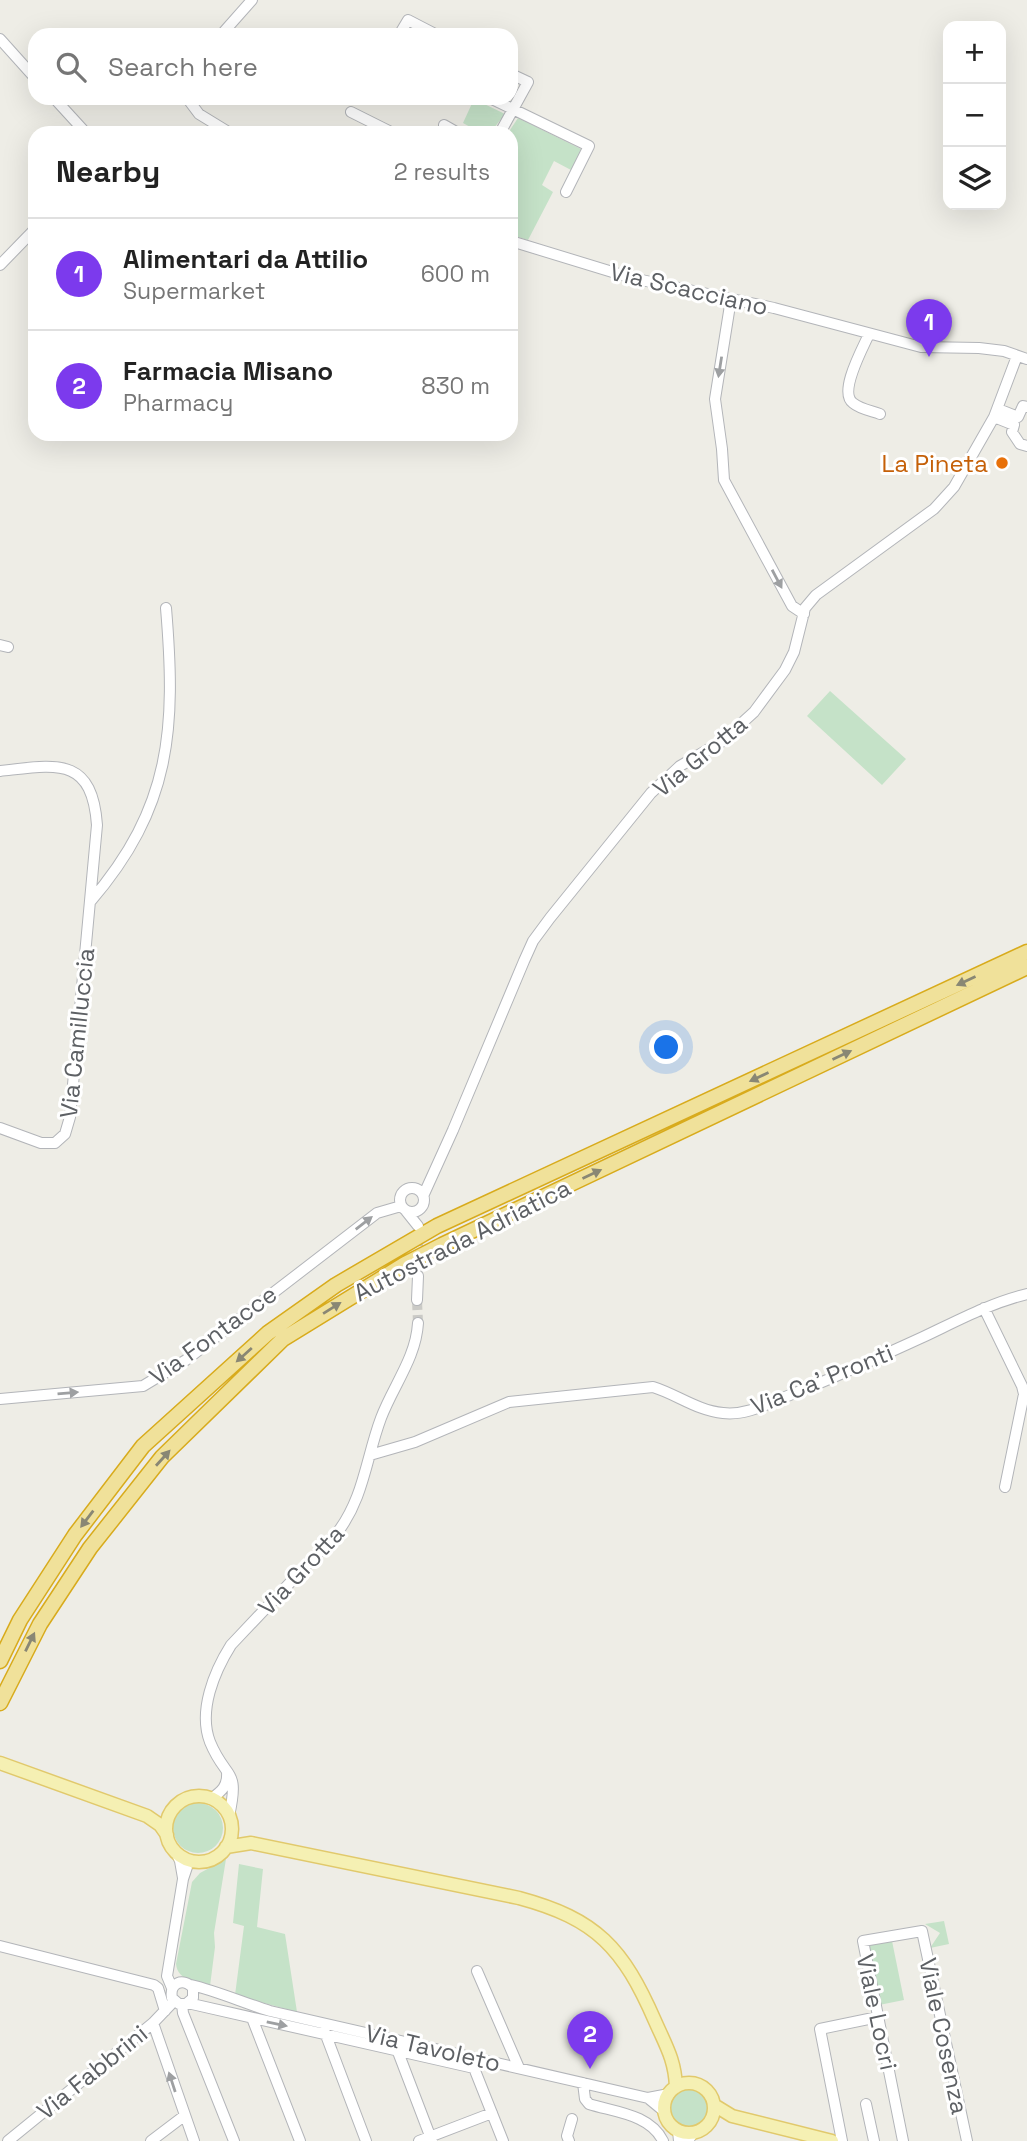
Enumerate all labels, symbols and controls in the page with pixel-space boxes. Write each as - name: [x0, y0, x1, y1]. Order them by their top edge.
- map controls: [943, 21, 1006, 210]
- button: +: [943, 21, 1006, 84]
- search box: [28, 28, 518, 105]
- icon: search: [52, 48, 90, 86]
- text: Search here: [108, 50, 258, 84]
- button: −: [943, 84, 1006, 147]
- button: layers: [943, 147, 1006, 210]
- text: Nearby: [56, 152, 160, 191]
- text: 2 results: [394, 157, 490, 187]
- text: Alimentari da Attilio: [123, 242, 368, 276]
- street label: Via Scacciano: [607, 256, 771, 322]
- text: 1: [74, 259, 84, 289]
- text: 600 m: [421, 259, 490, 289]
- text: Supermarket: [123, 276, 265, 306]
- pin: 1: [906, 299, 952, 357]
- text: Farmacia Misano: [123, 354, 333, 388]
- one-way arrow: [714, 356, 725, 378]
- text: 2: [72, 371, 86, 401]
- text: 830 m: [421, 371, 490, 401]
- text: Pharmacy: [123, 388, 233, 418]
- place label: La Pineta: [881, 448, 988, 479]
- marker: La Pineta: [994, 455, 1010, 471]
- one-way arrow: [771, 570, 783, 590]
- street label: Via Grotta: [647, 708, 754, 803]
- street label: Via Camilluccia: [53, 946, 101, 1120]
- one-way arrow: [955, 976, 976, 987]
- your location: [649, 1030, 683, 1064]
- one-way arrow: [832, 1049, 852, 1060]
- one-way arrow: [749, 1071, 769, 1083]
- one-way arrow: [582, 1168, 602, 1179]
- street label: Autostrada Adriatica: [348, 1172, 576, 1308]
- one-way arrow: [354, 1216, 372, 1231]
- street label: Via Fontacce: [143, 1278, 283, 1392]
- one-way arrow: [323, 1301, 342, 1314]
- street label: Via Ca' Pronti: [746, 1336, 898, 1422]
- one-way arrow: [236, 1347, 253, 1363]
- one-way arrow: [57, 1388, 79, 1399]
- one-way arrow: [154, 1449, 170, 1466]
- one-way arrow: [80, 1510, 95, 1528]
- street label: Via Grotta: [251, 1518, 351, 1622]
- one-way arrow: [25, 1632, 36, 1652]
- street label: Viale Locri: [850, 1951, 904, 2073]
- street label: Viale Cosenza: [912, 1955, 976, 2117]
- pin: 2: [567, 2011, 613, 2069]
- street label: Via Tavoleto: [362, 2017, 504, 2079]
- street label: Via Fabbrini: [30, 2018, 154, 2126]
- one-way arrow: [266, 2018, 288, 2029]
- one-way arrow: [167, 2072, 177, 2093]

